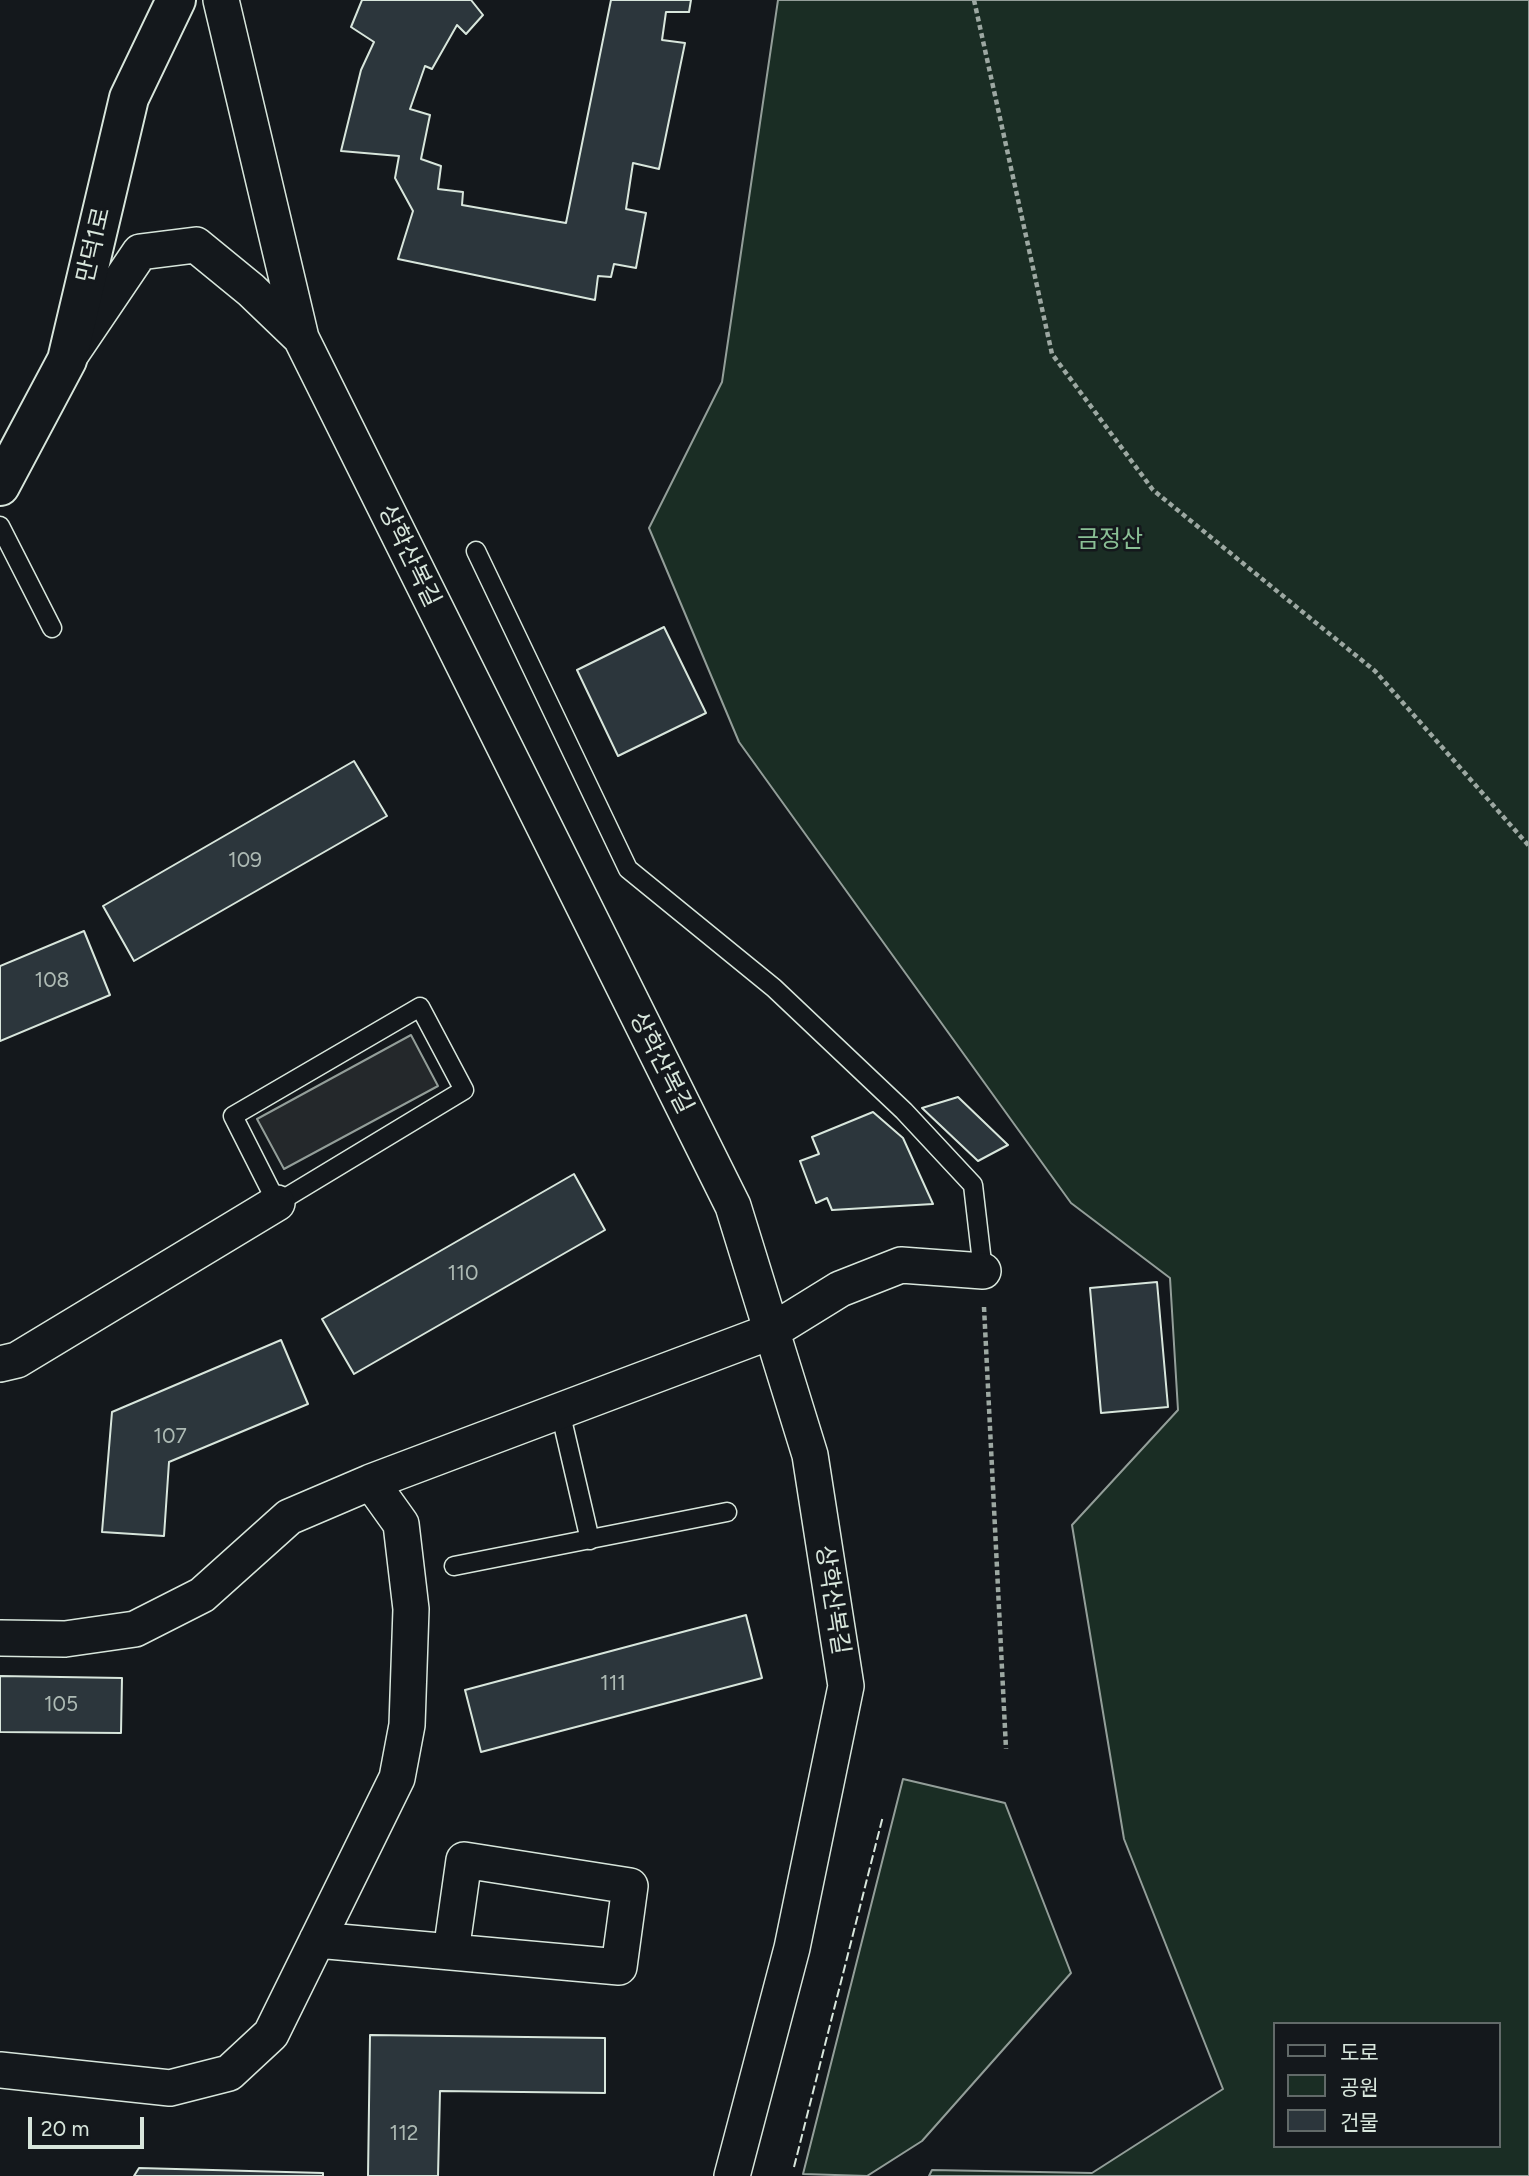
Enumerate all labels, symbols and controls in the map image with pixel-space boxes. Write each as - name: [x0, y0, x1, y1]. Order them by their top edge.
- street label: 만덕1로: [71, 205, 117, 285]
- street label: 상학산복길: [372, 500, 446, 612]
- park label: 금정산: [1077, 526, 1143, 554]
- house number: 109: [228, 848, 262, 874]
- house number: 108: [34, 968, 70, 994]
- street label: 상학산복길: [623, 1007, 699, 1119]
- house number: 110: [448, 1261, 478, 1287]
- house number: 107: [153, 1424, 187, 1450]
- street label: 상학산복길: [809, 1543, 855, 1657]
- house number: 111: [600, 1671, 626, 1697]
- house number: 105: [44, 1692, 78, 1718]
- legend: [1274, 2022, 1501, 2148]
- text: 도로: [1340, 2040, 1379, 2065]
- text: 공원: [1340, 2075, 1379, 2100]
- scale bar: [32, 2102, 147, 2146]
- text: 건물: [1340, 2110, 1379, 2135]
- text: 20 m: [41, 2116, 89, 2141]
- house number: 112: [389, 2121, 419, 2147]

